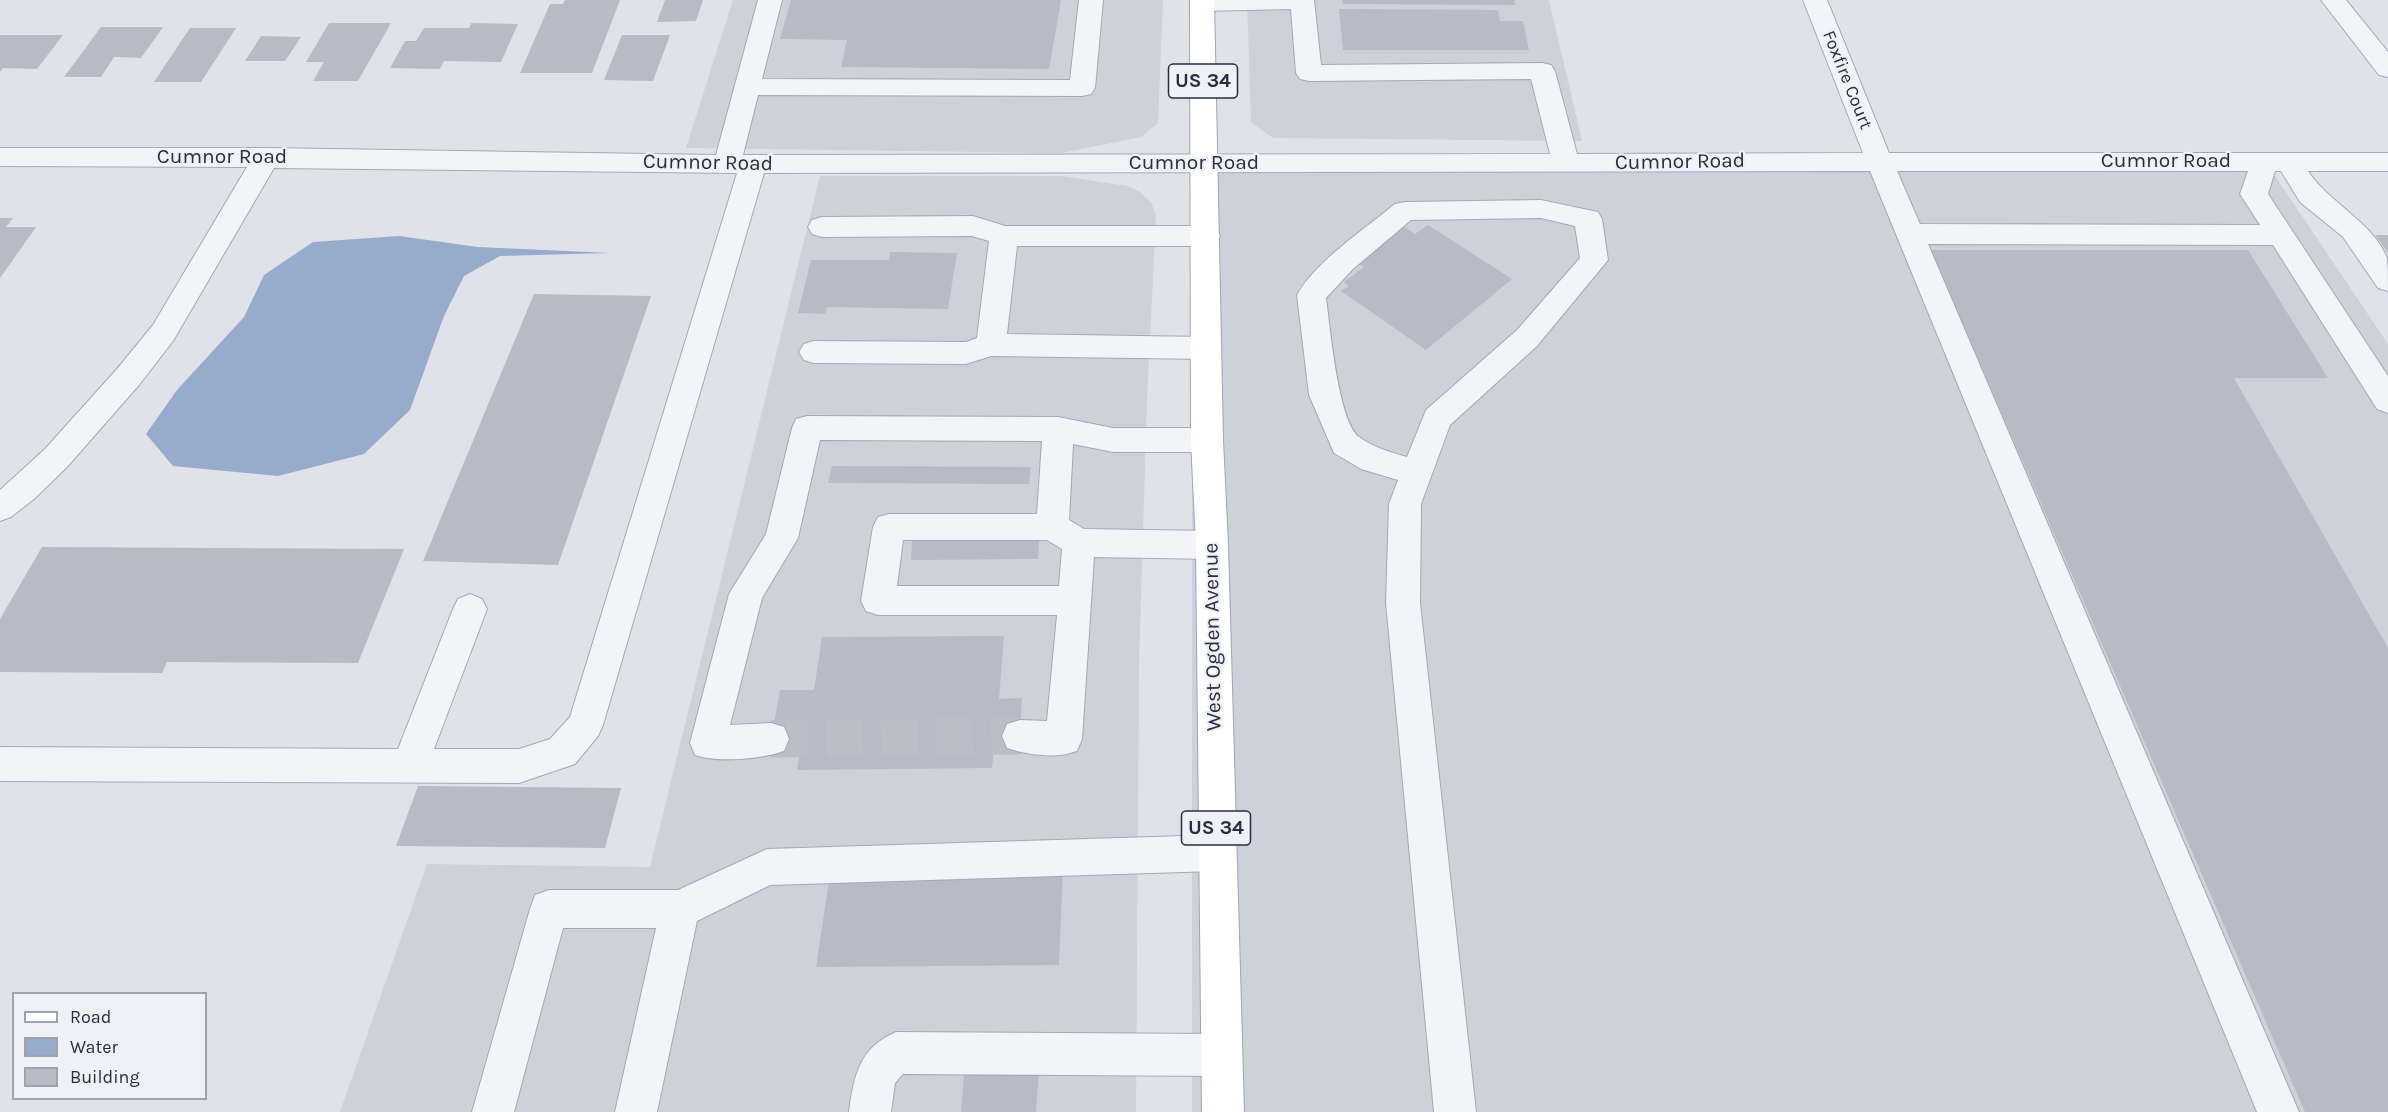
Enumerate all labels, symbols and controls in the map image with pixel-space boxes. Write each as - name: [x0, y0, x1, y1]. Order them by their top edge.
- street label: Foxfire Court: [1817, 27, 1877, 133]
- road number: US 34: [1168, 64, 1238, 98]
- street label: Cumnor Road: [157, 144, 287, 170]
- street label: Cumnor Road: [1615, 148, 1745, 176]
- street label: Cumnor Road: [2101, 148, 2231, 174]
- street label: Cumnor Road: [643, 149, 773, 177]
- street label: Cumnor Road: [1129, 150, 1259, 176]
- street label: West Ogden Avenue: [1199, 543, 1227, 731]
- road number: US 34: [1182, 811, 1250, 845]
- legend: [12, 992, 207, 1100]
- text: Road: [70, 1006, 111, 1028]
- text: Water: [70, 1036, 118, 1058]
- text: Building: [70, 1066, 140, 1088]

